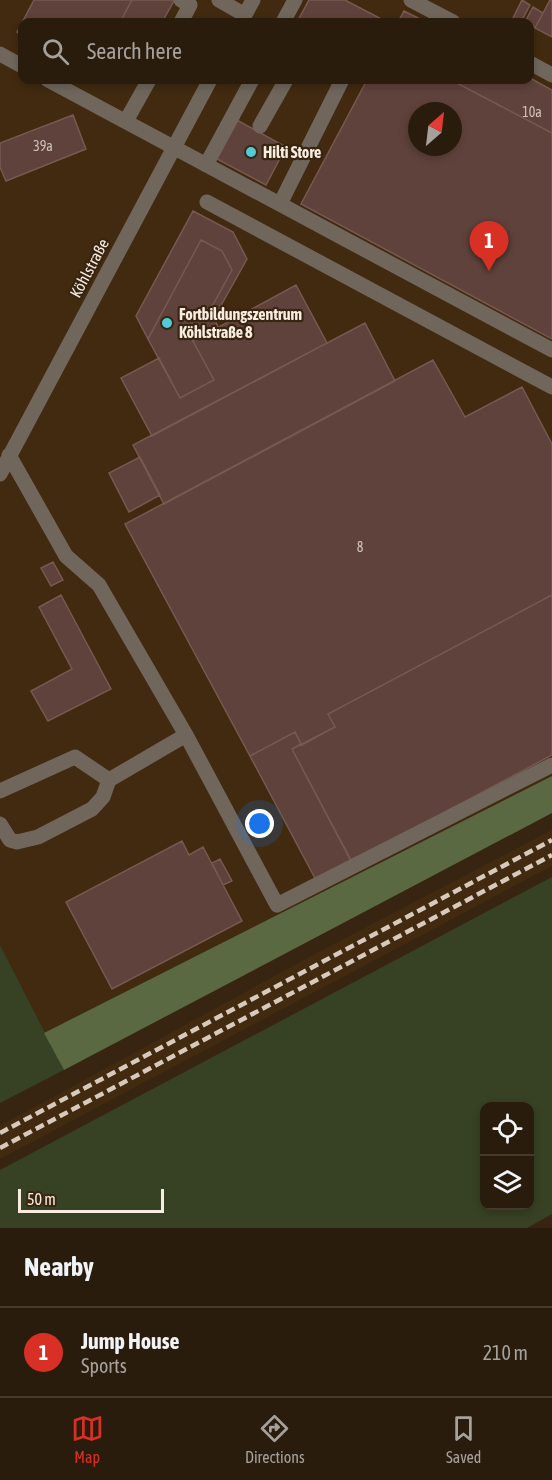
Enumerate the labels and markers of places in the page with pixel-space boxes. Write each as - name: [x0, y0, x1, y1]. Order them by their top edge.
- place label: Hilti Store: [263, 143, 321, 161]
- marker: Hilti Store: [244, 145, 258, 159]
- pin: 1: [470, 222, 508, 271]
- place label: Fortbildungszentrum Köhlstraße 8: [179, 305, 302, 341]
- marker: Fortbildungszentrum Köhlstraße 8: [160, 316, 174, 330]

